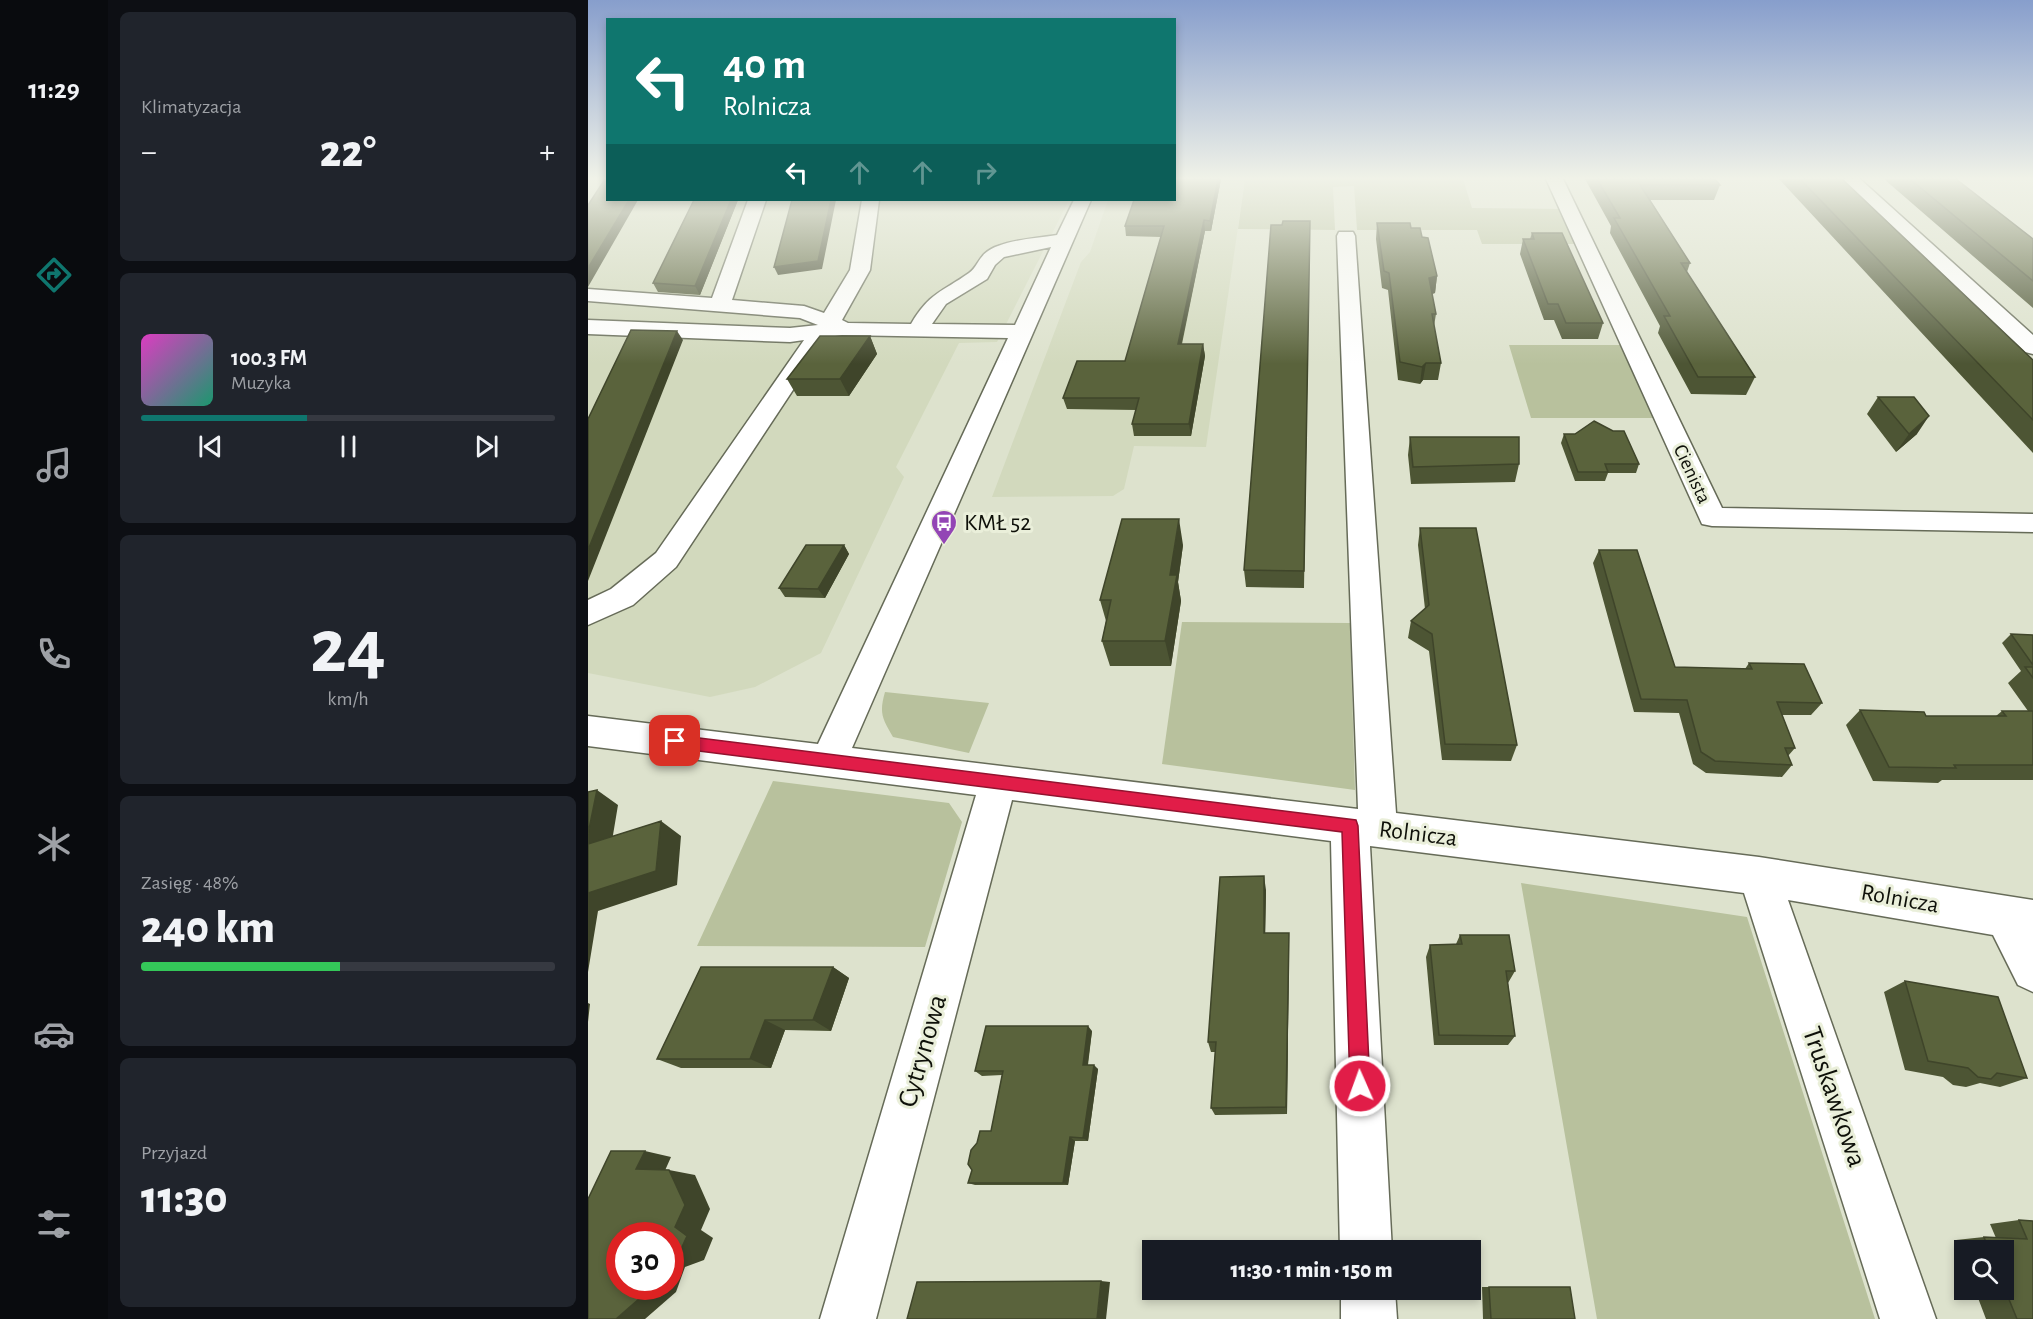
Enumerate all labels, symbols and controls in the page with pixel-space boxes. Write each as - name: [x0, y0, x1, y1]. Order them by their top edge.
- icon: left: [624, 42, 702, 120]
- text: 40 m: [723, 44, 806, 86]
- text: 11:29: [28, 76, 80, 103]
- text: Rolnicza: [723, 93, 811, 120]
- text: Klimatyzacja: [141, 97, 242, 117]
- text: 22°: [320, 130, 376, 175]
- text: −: [141, 136, 157, 169]
- text: +: [539, 136, 555, 169]
- icon: left: [780, 156, 813, 189]
- icon: ahead: [843, 156, 876, 189]
- icon: ahead: [906, 156, 939, 189]
- icon: right: [969, 156, 1002, 189]
- icon: directions: [33, 254, 75, 296]
- text: 100.3 FM: [231, 347, 307, 369]
- text: Muzyka: [231, 373, 291, 393]
- icon: previous: [194, 430, 227, 463]
- icon: pause: [332, 430, 365, 463]
- icon: next: [470, 430, 503, 463]
- street label: Cienista: [1670, 441, 1714, 507]
- icon: music: [33, 444, 75, 486]
- bus stop icon: KMŁ 52: [929, 508, 959, 546]
- place label: KMŁ 52: [964, 511, 1031, 535]
- text: 24: [310, 609, 386, 687]
- icon: phone: [33, 633, 75, 675]
- text: km/h: [327, 689, 369, 709]
- pin: [649, 715, 700, 766]
- icon: arrive: [658, 724, 691, 757]
- street label: Rolnicza: [1378, 817, 1458, 851]
- icon: climate: [33, 823, 75, 865]
- text: Zasięg · 48%: [141, 873, 239, 893]
- street label: Rolnicza: [1859, 880, 1941, 918]
- text: 240 km: [141, 906, 275, 951]
- street label: Cytrynowa: [894, 991, 952, 1110]
- icon: car: [33, 1013, 75, 1055]
- street label: Truskawkowa: [1797, 1023, 1871, 1171]
- position arrow: [1328, 1054, 1392, 1118]
- text: Przyjazd: [141, 1143, 207, 1163]
- text: 11:30: [141, 1176, 228, 1221]
- icon: filters: [33, 1203, 75, 1245]
- speed limit sign: 30: [606, 1222, 684, 1300]
- map controls: [1954, 1240, 2014, 1300]
- button: search: [1954, 1240, 2014, 1300]
- text: 11:30 · 1 min · 150 m: [1230, 1259, 1393, 1281]

